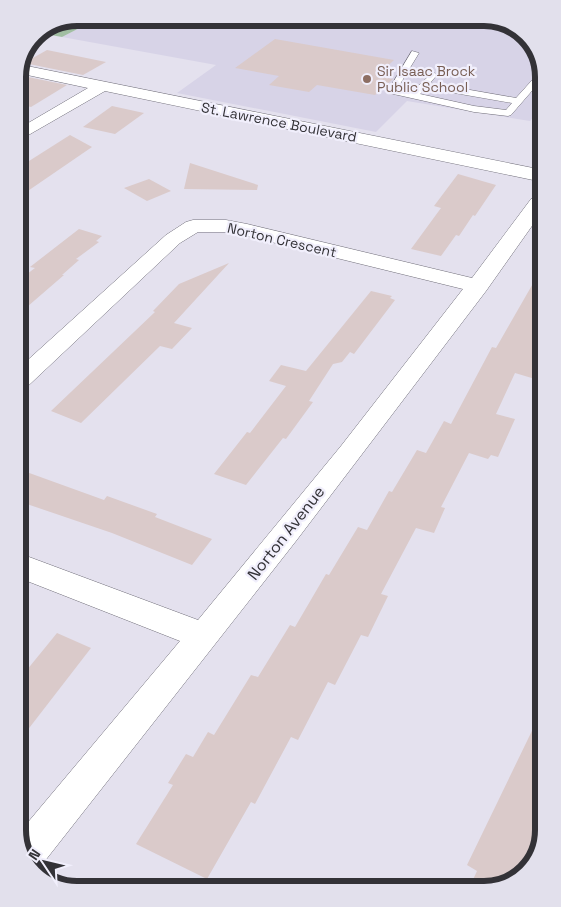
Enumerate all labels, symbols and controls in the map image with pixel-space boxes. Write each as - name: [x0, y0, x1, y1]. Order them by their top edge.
- place label: Sir Isaac Brock Public School: [377, 62, 476, 96]
- marker: Sir Isaac Brock Public School: [361, 73, 373, 85]
- street label: St. Lawrence Boulevard: [200, 98, 358, 146]
- street label: Norton Crescent: [226, 219, 338, 261]
- street label: Norton Avenue: [243, 482, 329, 584]
- north arrow: [20, 837, 70, 887]
- text: N: [24, 846, 44, 864]

